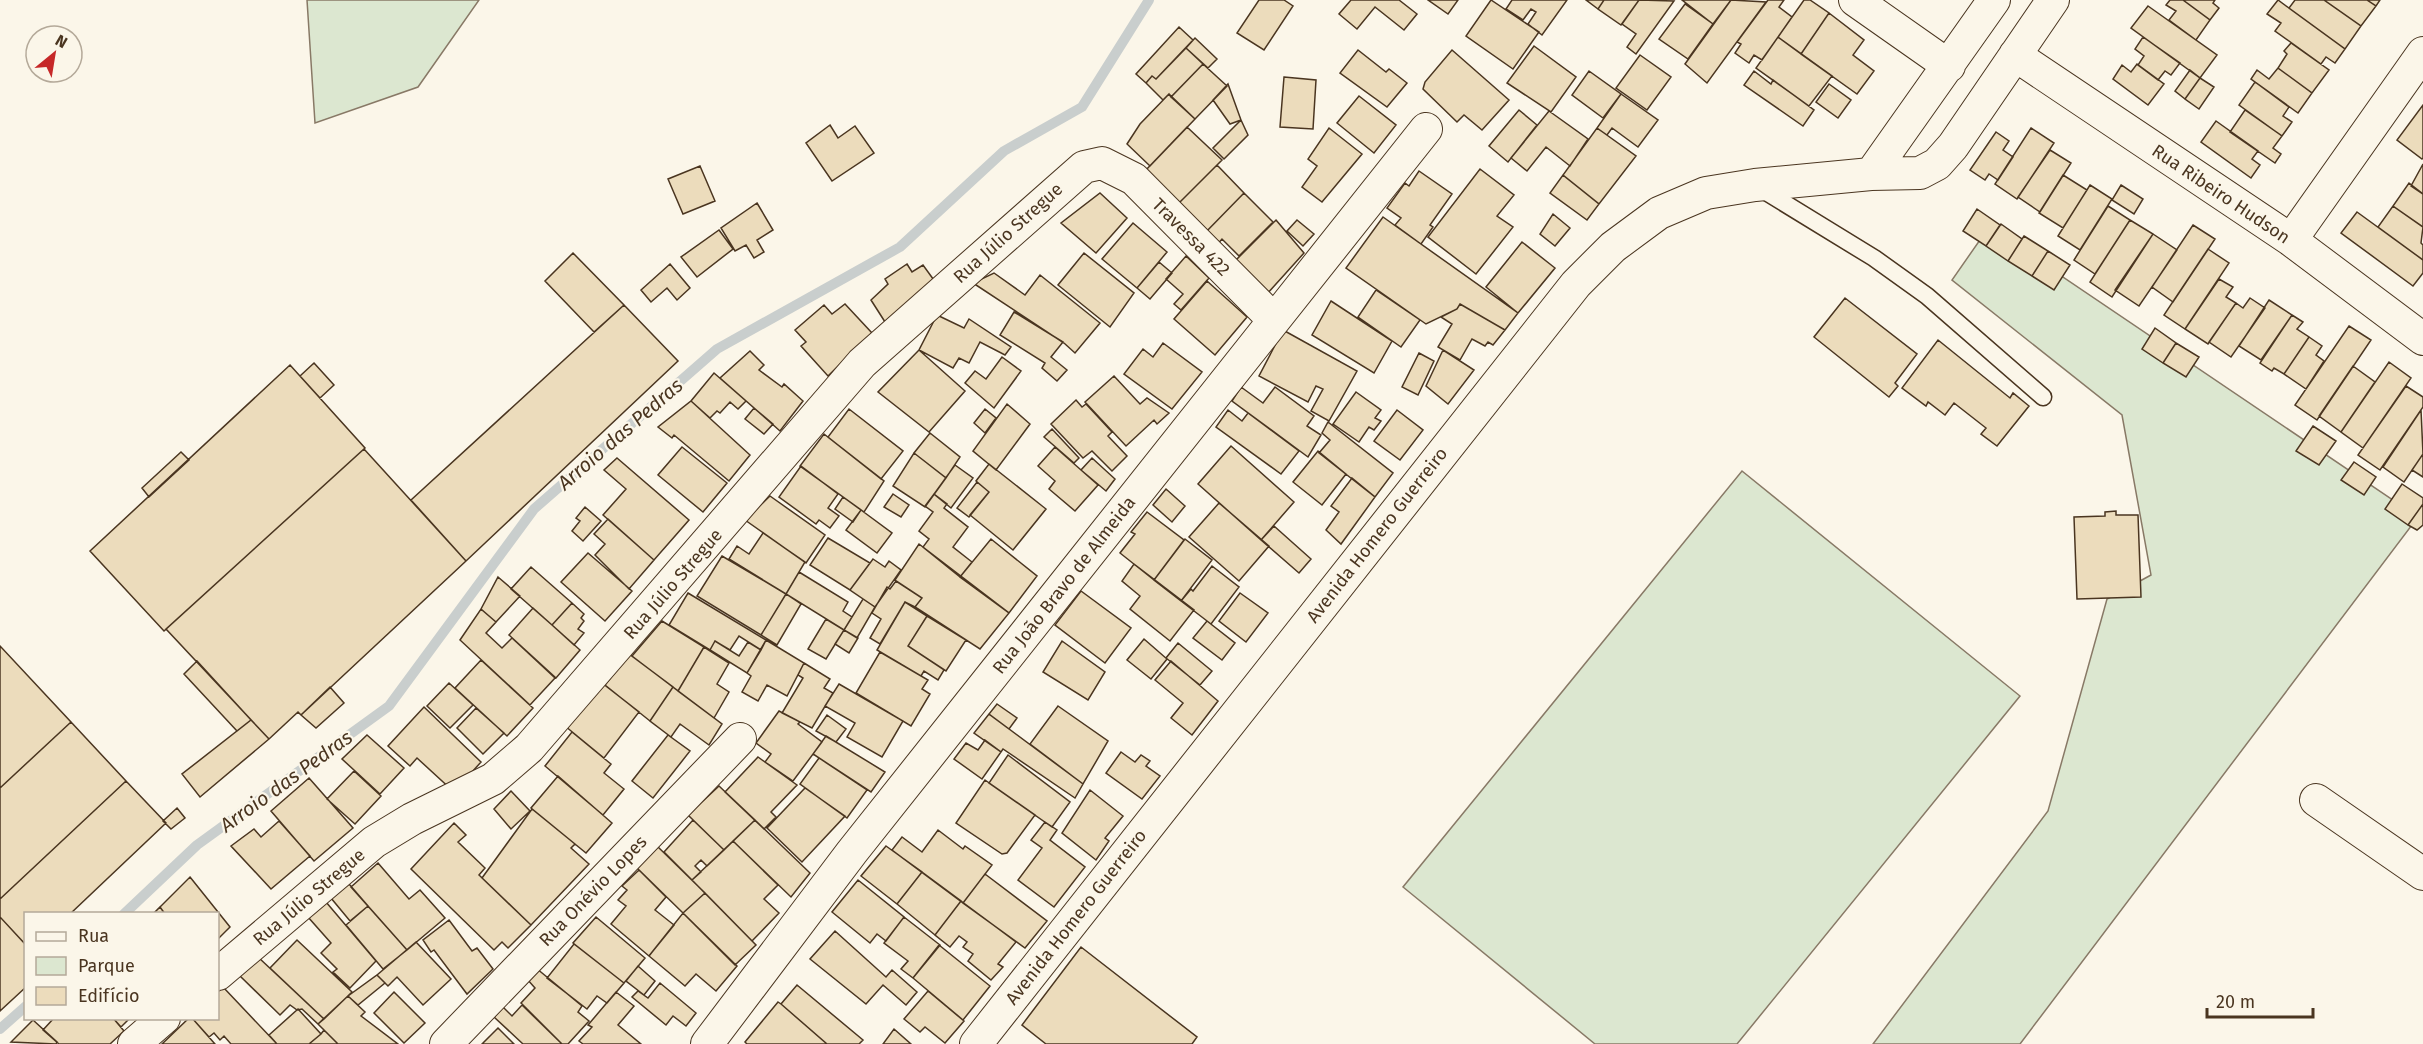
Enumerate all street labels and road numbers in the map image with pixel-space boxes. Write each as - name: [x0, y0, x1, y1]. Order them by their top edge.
- street label: Rua Ribeiro Hudson: [2148, 140, 2294, 248]
- street label: Rua Júlio Stregue: [949, 178, 1067, 288]
- street label: Travessa 422: [1147, 193, 1235, 281]
- street label: Avenida Homero Guerreiro: [1302, 443, 1452, 627]
- street label: Rua João Bravo de Almeida: [988, 492, 1140, 678]
- street label: Rua Júlio Stregue: [619, 524, 727, 644]
- street label: Avenida Homero Guerreiro: [1001, 825, 1151, 1009]
- street label: Rua Onévio Lopes: [534, 831, 652, 951]
- street label: Rua Júlio Stregue: [248, 844, 370, 950]

